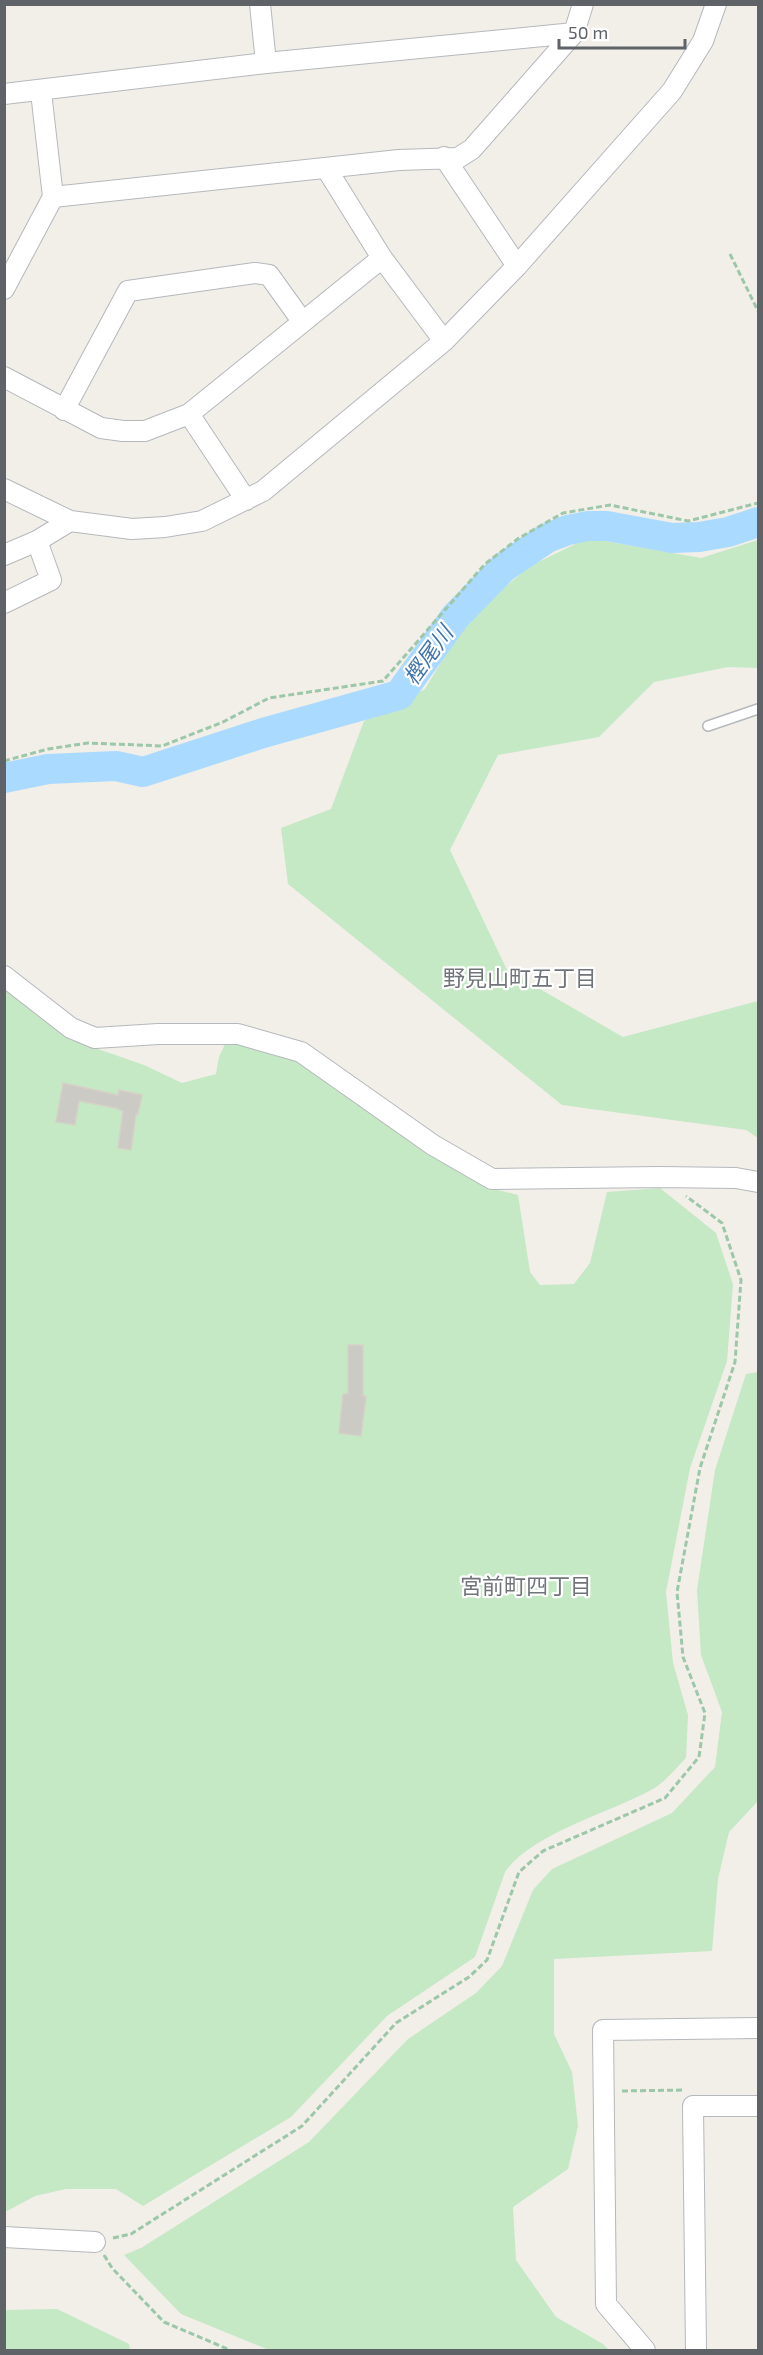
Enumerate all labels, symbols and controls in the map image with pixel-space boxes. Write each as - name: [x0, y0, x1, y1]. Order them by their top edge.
- scale bar: [559, 12, 685, 50]
- text: 50 m: [568, 21, 608, 43]
- water label: 樫尾川: [397, 618, 458, 689]
- district label: 野見山町五丁目: [443, 964, 597, 990]
- district label: 宮前町四丁目: [460, 1572, 592, 1598]

